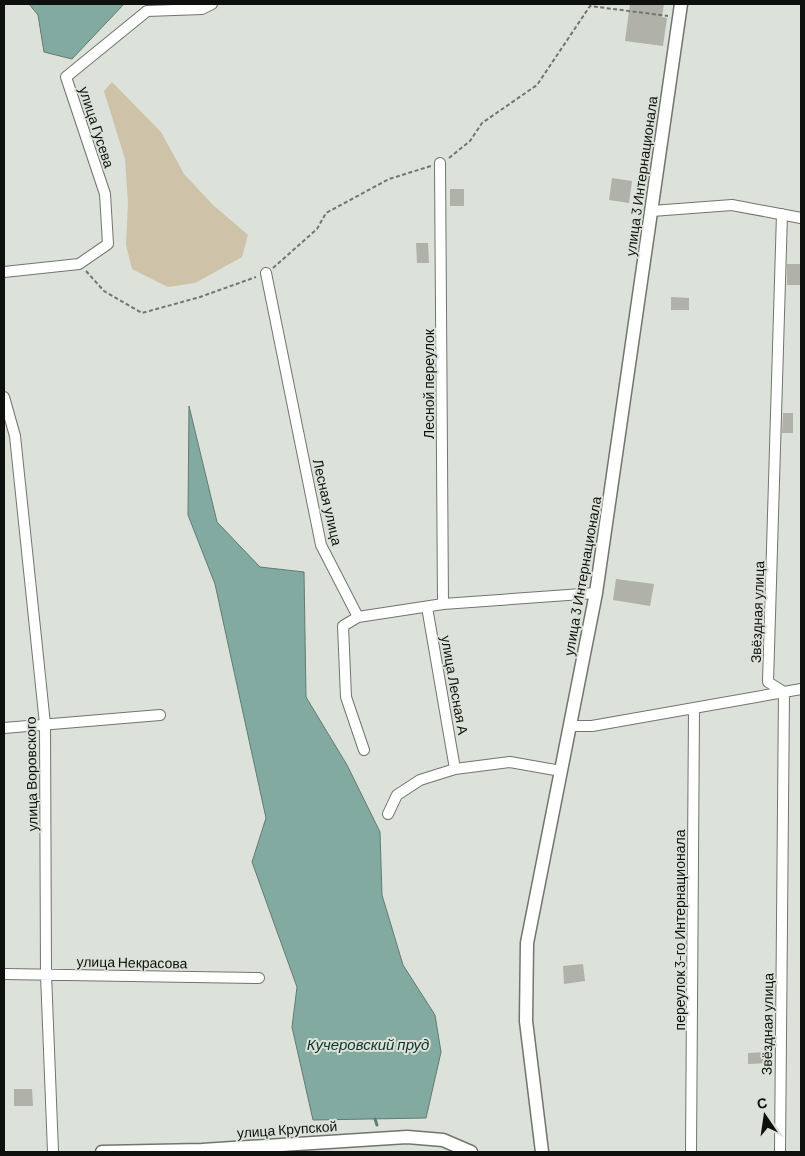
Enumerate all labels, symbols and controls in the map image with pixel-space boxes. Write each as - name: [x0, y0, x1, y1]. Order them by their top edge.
- street label: улица Гусева: [76, 84, 118, 170]
- street label: улица 3 Интернационала: [621, 95, 661, 257]
- street label: Лесной переулок: [420, 328, 437, 439]
- street label: Лесная улица: [310, 457, 346, 547]
- street label: улица 3 Интернационала: [560, 495, 604, 657]
- street label: Звёздная улица: [747, 560, 767, 663]
- street label: улица Лесная А: [438, 634, 472, 737]
- street label: улица Воровского: [21, 716, 41, 832]
- street label: переулок 3-го Интернационала: [671, 829, 688, 1030]
- street label: улица Некрасова: [76, 953, 188, 971]
- street label: Звёздная улица: [758, 972, 776, 1075]
- water label: Кучеровский пруд: [307, 1035, 429, 1053]
- north arrow: [740, 1091, 790, 1141]
- text: С: [755, 1093, 769, 1112]
- street label: улица Крупской: [236, 1117, 338, 1141]

